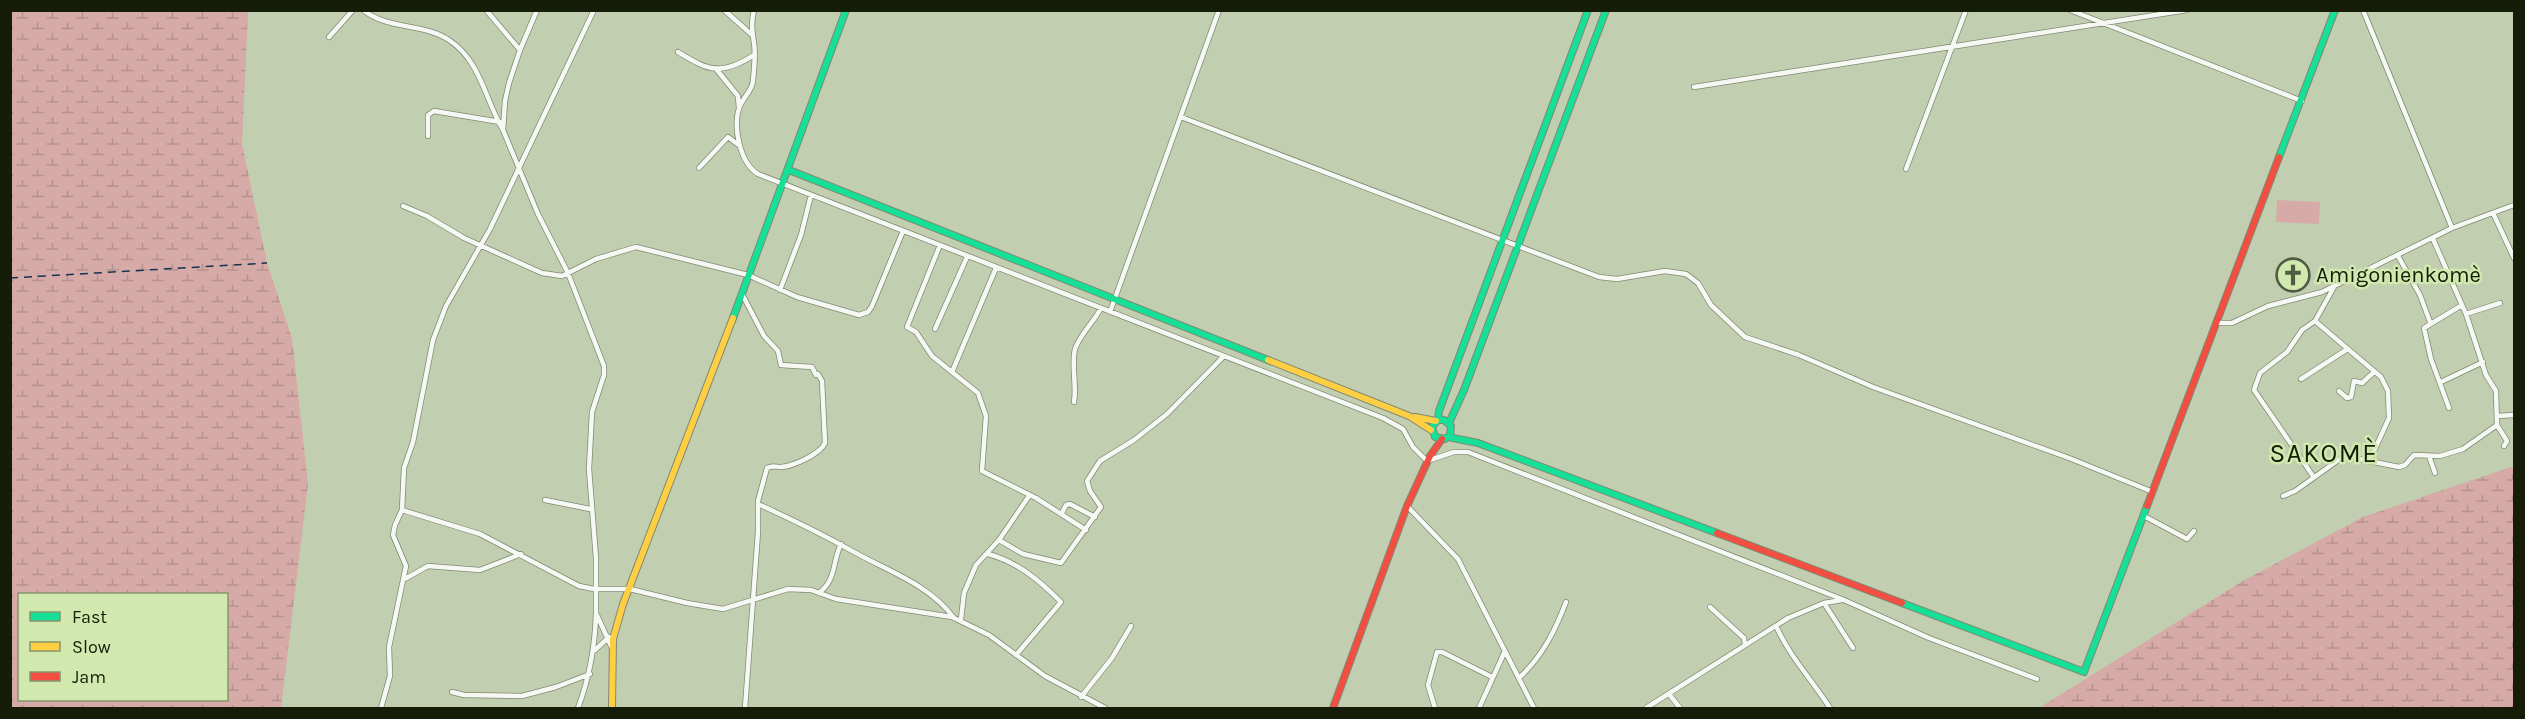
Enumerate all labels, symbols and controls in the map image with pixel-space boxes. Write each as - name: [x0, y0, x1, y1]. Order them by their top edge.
- church icon: Amigonienkomè: [2275, 257, 2311, 293]
- place label: Amigonienkomè: [2316, 262, 2481, 288]
- district label: SAKOMÈ: [2270, 437, 2378, 469]
- legend: [18, 593, 228, 701]
- text: Fast: [72, 606, 107, 628]
- text: Slow: [72, 636, 111, 658]
- text: Jam: [72, 666, 106, 688]

